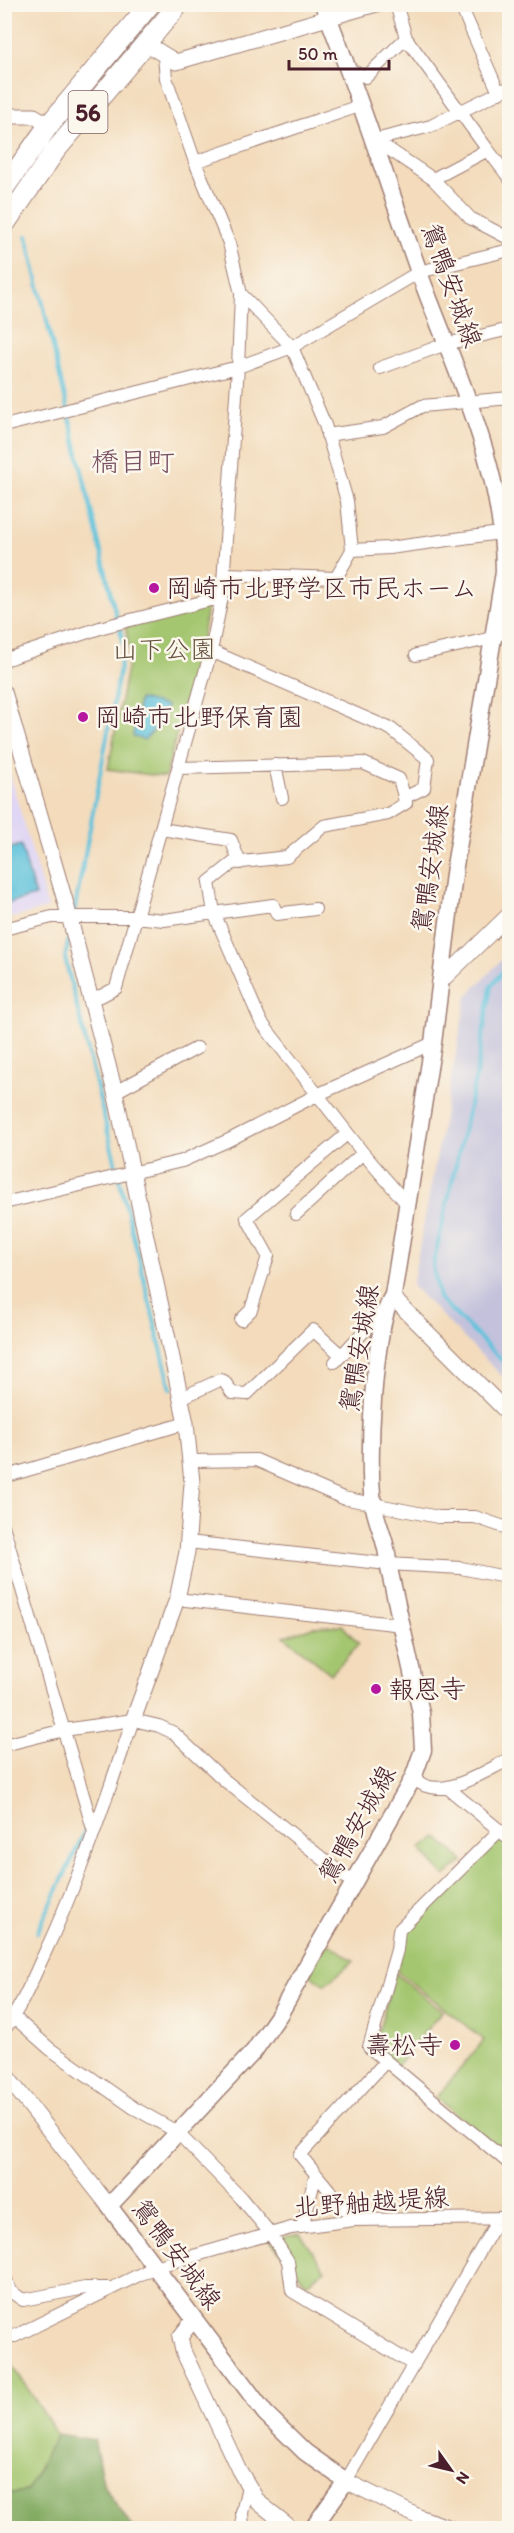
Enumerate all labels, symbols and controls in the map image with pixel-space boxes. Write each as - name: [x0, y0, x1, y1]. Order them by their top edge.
- scale bar: [289, 33, 390, 71]
- text: 50 m: [298, 43, 338, 65]
- road number: 56: [68, 91, 107, 133]
- street label: 鴛鴨安城線: [415, 218, 489, 352]
- district label: 橋目町: [91, 444, 175, 478]
- place label: 岡崎市北野学区市民ホーム: [166, 572, 477, 604]
- marker: 岡崎市北野学区市民ホーム: [147, 581, 161, 595]
- park label: 山下公園: [112, 633, 216, 665]
- place label: 岡崎市北野保育園: [95, 701, 303, 733]
- marker: 岡崎市北野保育園: [76, 710, 90, 724]
- street label: 鴛鴨安城線: [405, 801, 455, 935]
- street label: 鴛鴨安城線: [333, 1281, 385, 1415]
- place label: 報恩寺: [388, 1673, 466, 1705]
- marker: 報恩寺: [369, 1682, 383, 1696]
- street label: 鴛鴨安城線: [311, 1759, 403, 1889]
- place label: 壽松寺: [365, 2029, 443, 2061]
- marker: 壽松寺: [448, 2038, 462, 2052]
- street label: 北野舳越堤線: [292, 2181, 450, 2223]
- street label: 鴛鴨安城線: [125, 2192, 229, 2316]
- north arrow: [421, 2440, 481, 2500]
- text: N: [452, 2468, 474, 2488]

